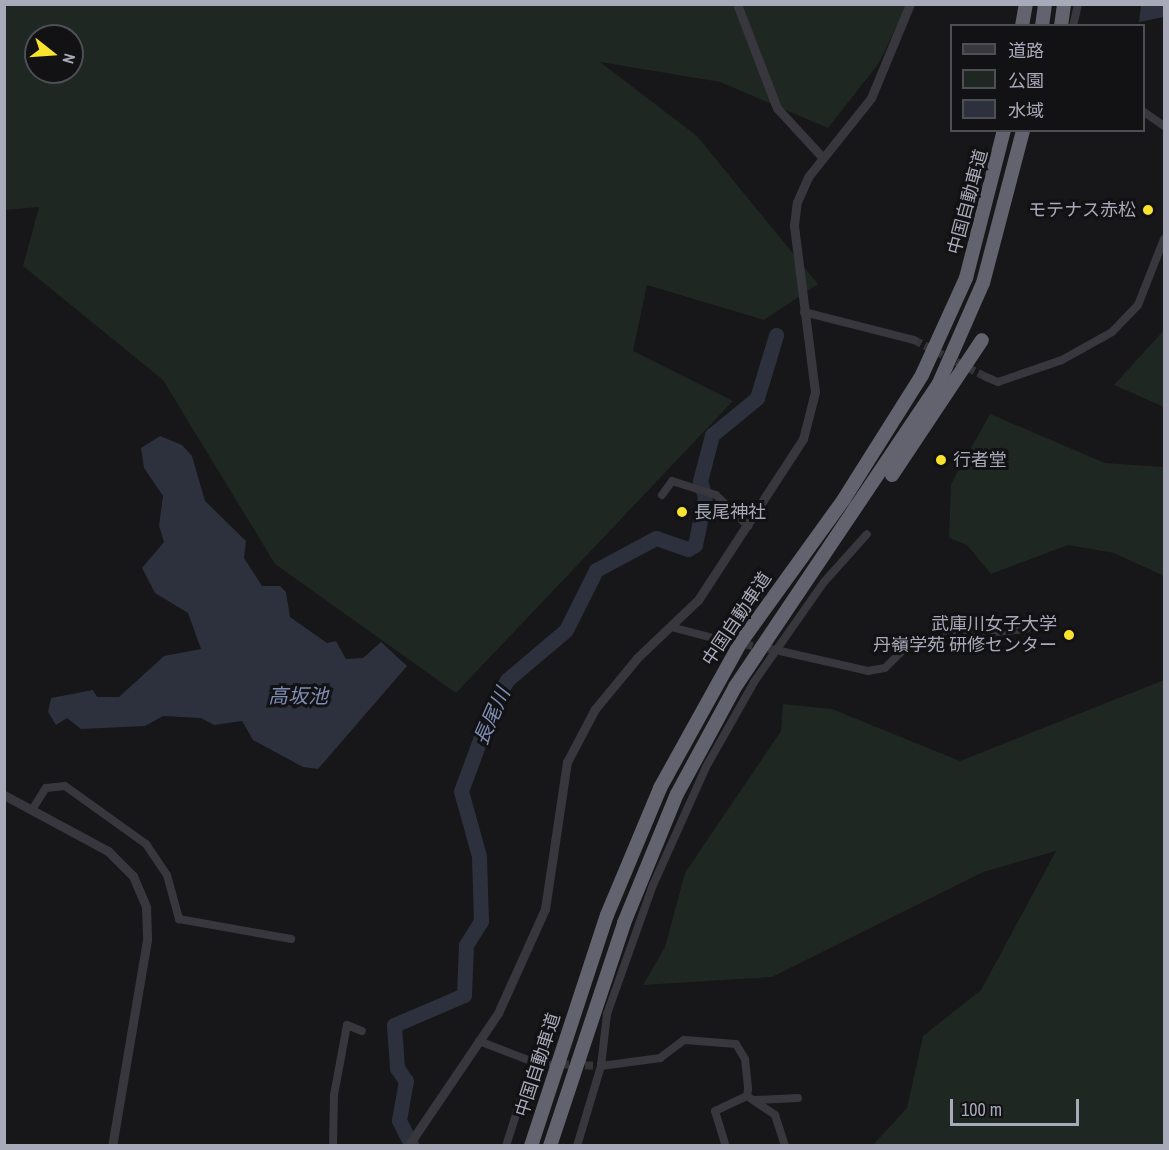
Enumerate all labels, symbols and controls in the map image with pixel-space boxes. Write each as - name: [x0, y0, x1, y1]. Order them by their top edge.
- north arrow: [24, 24, 84, 84]
- legend: [950, 24, 1145, 132]
- text: 道路: [1008, 38, 1044, 63]
- text: N: [57, 51, 81, 66]
- text: 公園: [1008, 68, 1044, 93]
- text: 水域: [1008, 98, 1044, 123]
- street label: 中国自動車道: [944, 147, 992, 257]
- place label: モテナス赤松: [1028, 199, 1136, 221]
- marker: モテナス赤松: [1141, 203, 1155, 217]
- place label: 行者堂: [953, 449, 1007, 471]
- marker: 行者堂: [934, 453, 948, 467]
- place label: 長尾神社: [694, 501, 766, 523]
- marker: 長尾神社: [675, 505, 689, 519]
- street label: 中国自動車道: [698, 568, 776, 670]
- place label: 武庫川女子大学 丹嶺学苑 研修センター: [873, 614, 1057, 656]
- marker: 武庫川女子大学 丹嶺学苑 研修センター: [1062, 628, 1076, 642]
- water label: 高坂池: [268, 683, 328, 707]
- water label: 長尾川: [468, 684, 514, 748]
- street label: 中国自動車道: [511, 1010, 565, 1120]
- scale bar: [953, 1087, 1082, 1125]
- text: 100 m: [961, 1097, 1002, 1122]

